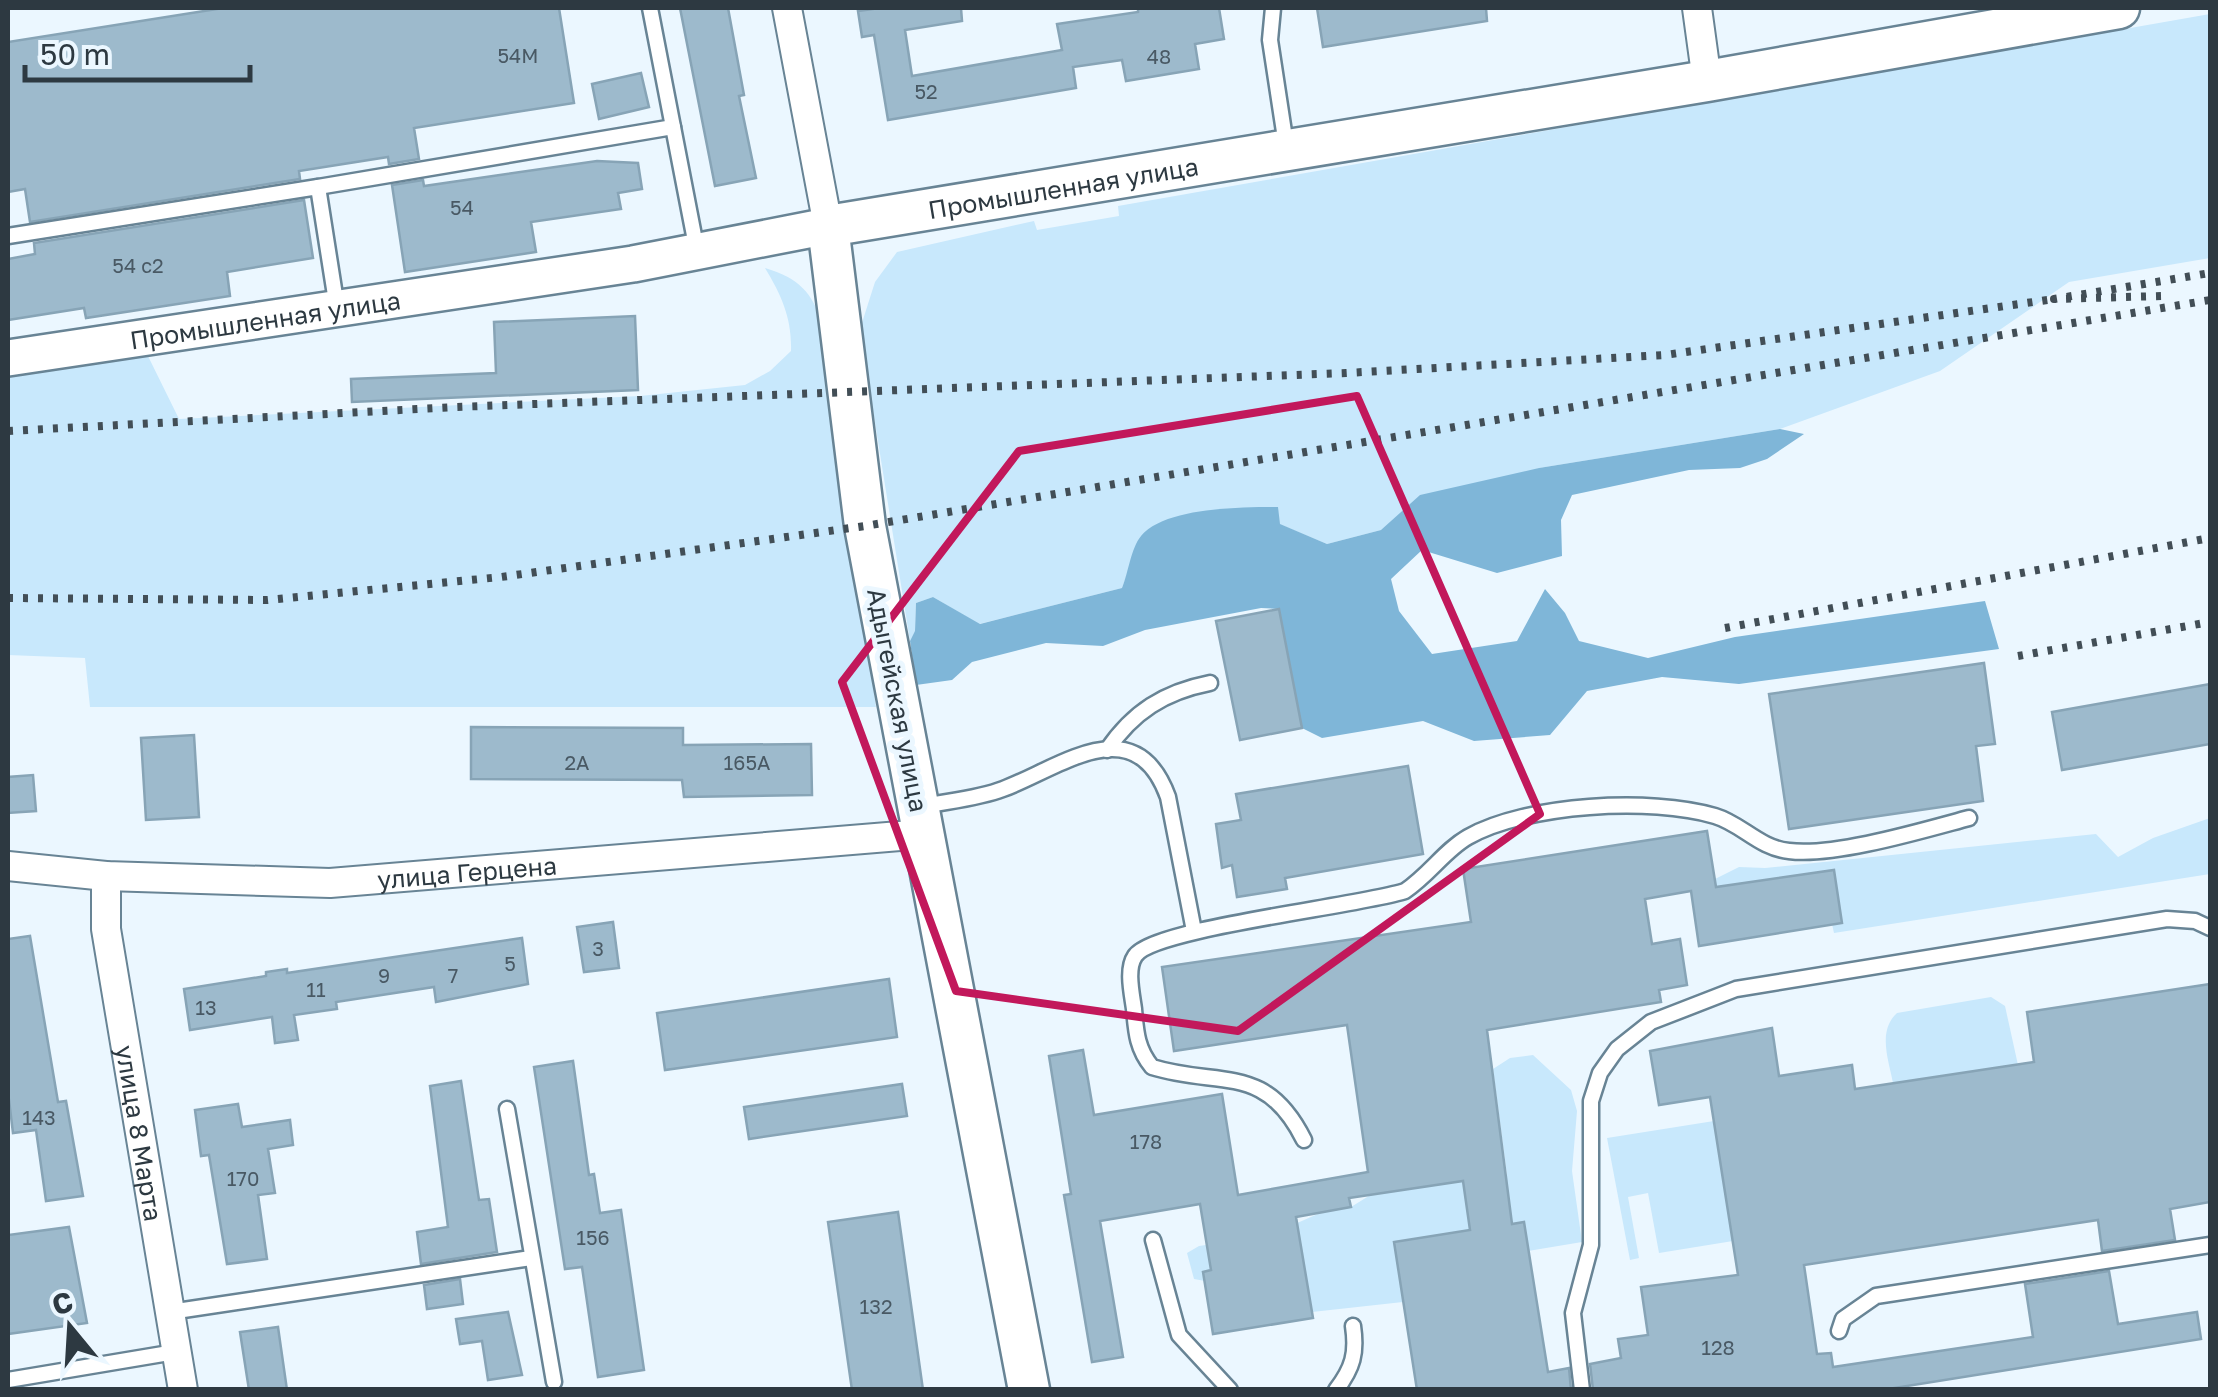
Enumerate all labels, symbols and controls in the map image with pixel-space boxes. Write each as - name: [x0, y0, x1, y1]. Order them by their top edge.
- scale bar: [25, 20, 250, 82]
- text: 50 m: [40, 36, 110, 72]
- house number: 54М: [498, 43, 539, 67]
- house number: 48: [1147, 44, 1171, 68]
- house number: 52: [914, 79, 938, 103]
- street label: Промышленная улица: [926, 150, 1201, 225]
- house number: 54: [450, 195, 474, 219]
- house number: 54 с2: [112, 253, 164, 277]
- street label: Промышленная улица: [128, 284, 403, 355]
- street label: Адыгейская улица: [861, 585, 935, 815]
- house number: 2А: [565, 750, 590, 774]
- house number: 165А: [724, 750, 770, 774]
- street label: улица Герцена: [376, 849, 558, 895]
- house number: 3: [592, 936, 604, 960]
- house number: 5: [504, 951, 516, 975]
- house number: 9: [378, 963, 390, 987]
- house number: 7: [448, 963, 458, 987]
- house number: 11: [306, 977, 326, 1001]
- house number: 13: [195, 995, 217, 1019]
- street label: улица 8 Марта: [110, 1043, 170, 1223]
- house number: 143: [22, 1105, 56, 1129]
- house number: 178: [1130, 1129, 1162, 1153]
- house number: 170: [227, 1166, 259, 1190]
- house number: 156: [576, 1225, 610, 1249]
- north arrow: [20, 1277, 120, 1377]
- text: С: [48, 1284, 77, 1322]
- house number: 132: [860, 1294, 893, 1318]
- house number: 128: [1701, 1335, 1735, 1359]

